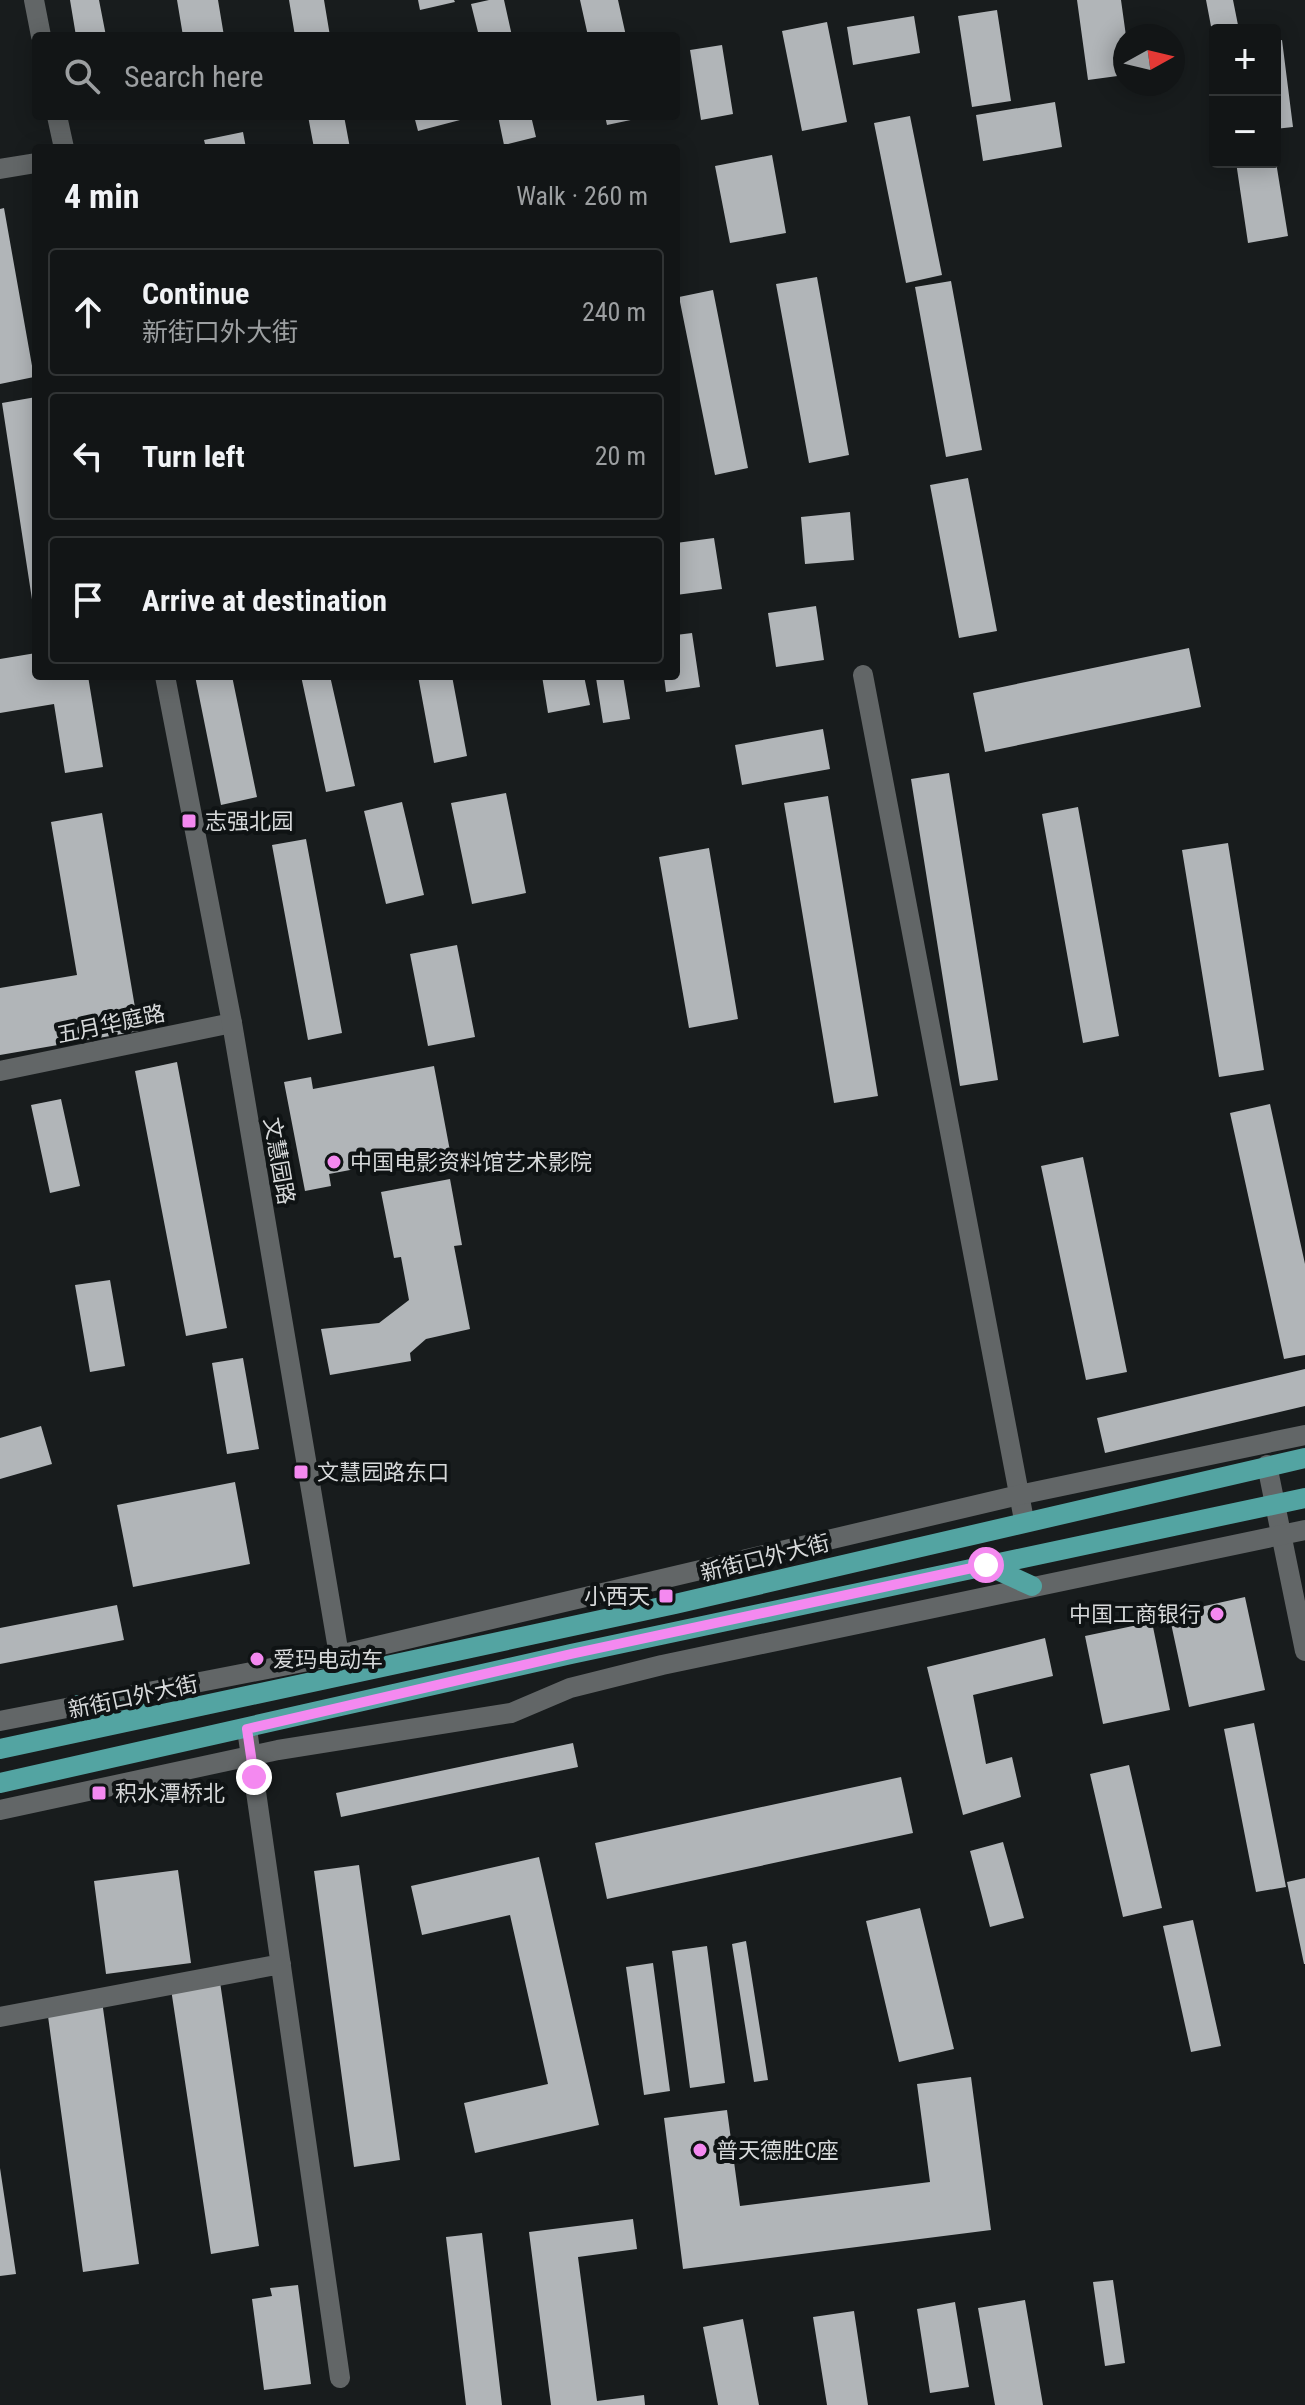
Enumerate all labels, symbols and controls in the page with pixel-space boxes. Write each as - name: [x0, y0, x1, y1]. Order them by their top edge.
- north arrow: [1113, 24, 1185, 96]
- map controls: [1209, 24, 1281, 168]
- button: +: [1209, 24, 1281, 96]
- search box: [32, 32, 680, 120]
- icon: search: [60, 54, 104, 98]
- text: Search here: [124, 59, 264, 94]
- button: −: [1209, 96, 1281, 168]
- text: 4 min: [64, 176, 140, 216]
- text: Walk · 260 m: [516, 181, 648, 211]
- text: Continue: [142, 276, 249, 311]
- icon: ahead: [66, 290, 110, 334]
- text: 240 m: [582, 297, 646, 327]
- text: 新街口外大街: [142, 317, 298, 347]
- icon: left: [66, 434, 110, 478]
- text: Turn left: [142, 439, 245, 474]
- text: 20 m: [595, 441, 646, 471]
- icon: arrive: [66, 578, 110, 622]
- text: Arrive at destination: [142, 583, 387, 618]
- place label: 志强北园: [205, 809, 293, 834]
- marker: 志强北园: [180, 812, 198, 830]
- street label: 五月华庭路: [55, 1000, 167, 1048]
- street label: 文慧园路: [259, 1115, 299, 1207]
- place label: 中国电影资料馆艺术影院: [350, 1150, 592, 1175]
- marker: 中国电影资料馆艺术影院: [325, 1153, 343, 1171]
- place label: 文慧园路东口: [317, 1460, 449, 1485]
- marker: 文慧园路东口: [292, 1463, 310, 1481]
- street label: 新街口外大街: [698, 1530, 832, 1586]
- route start: [968, 1547, 1004, 1583]
- place label: 小西天: [584, 1584, 650, 1609]
- marker: 小西天: [657, 1587, 675, 1605]
- place label: 中国工商银行: [1069, 1602, 1201, 1627]
- marker: 中国工商银行: [1208, 1605, 1226, 1623]
- place label: 爱玛电动车: [273, 1647, 383, 1672]
- marker: 爱玛电动车: [248, 1650, 266, 1668]
- street label: 新街口外大街: [66, 1671, 200, 1723]
- route end: [236, 1759, 272, 1795]
- place label: 积水潭桥北: [115, 1781, 225, 1806]
- marker: 积水潭桥北: [90, 1784, 108, 1802]
- place label: 普天德胜C座: [716, 2138, 838, 2163]
- marker: 普天德胜C座: [691, 2141, 709, 2159]

